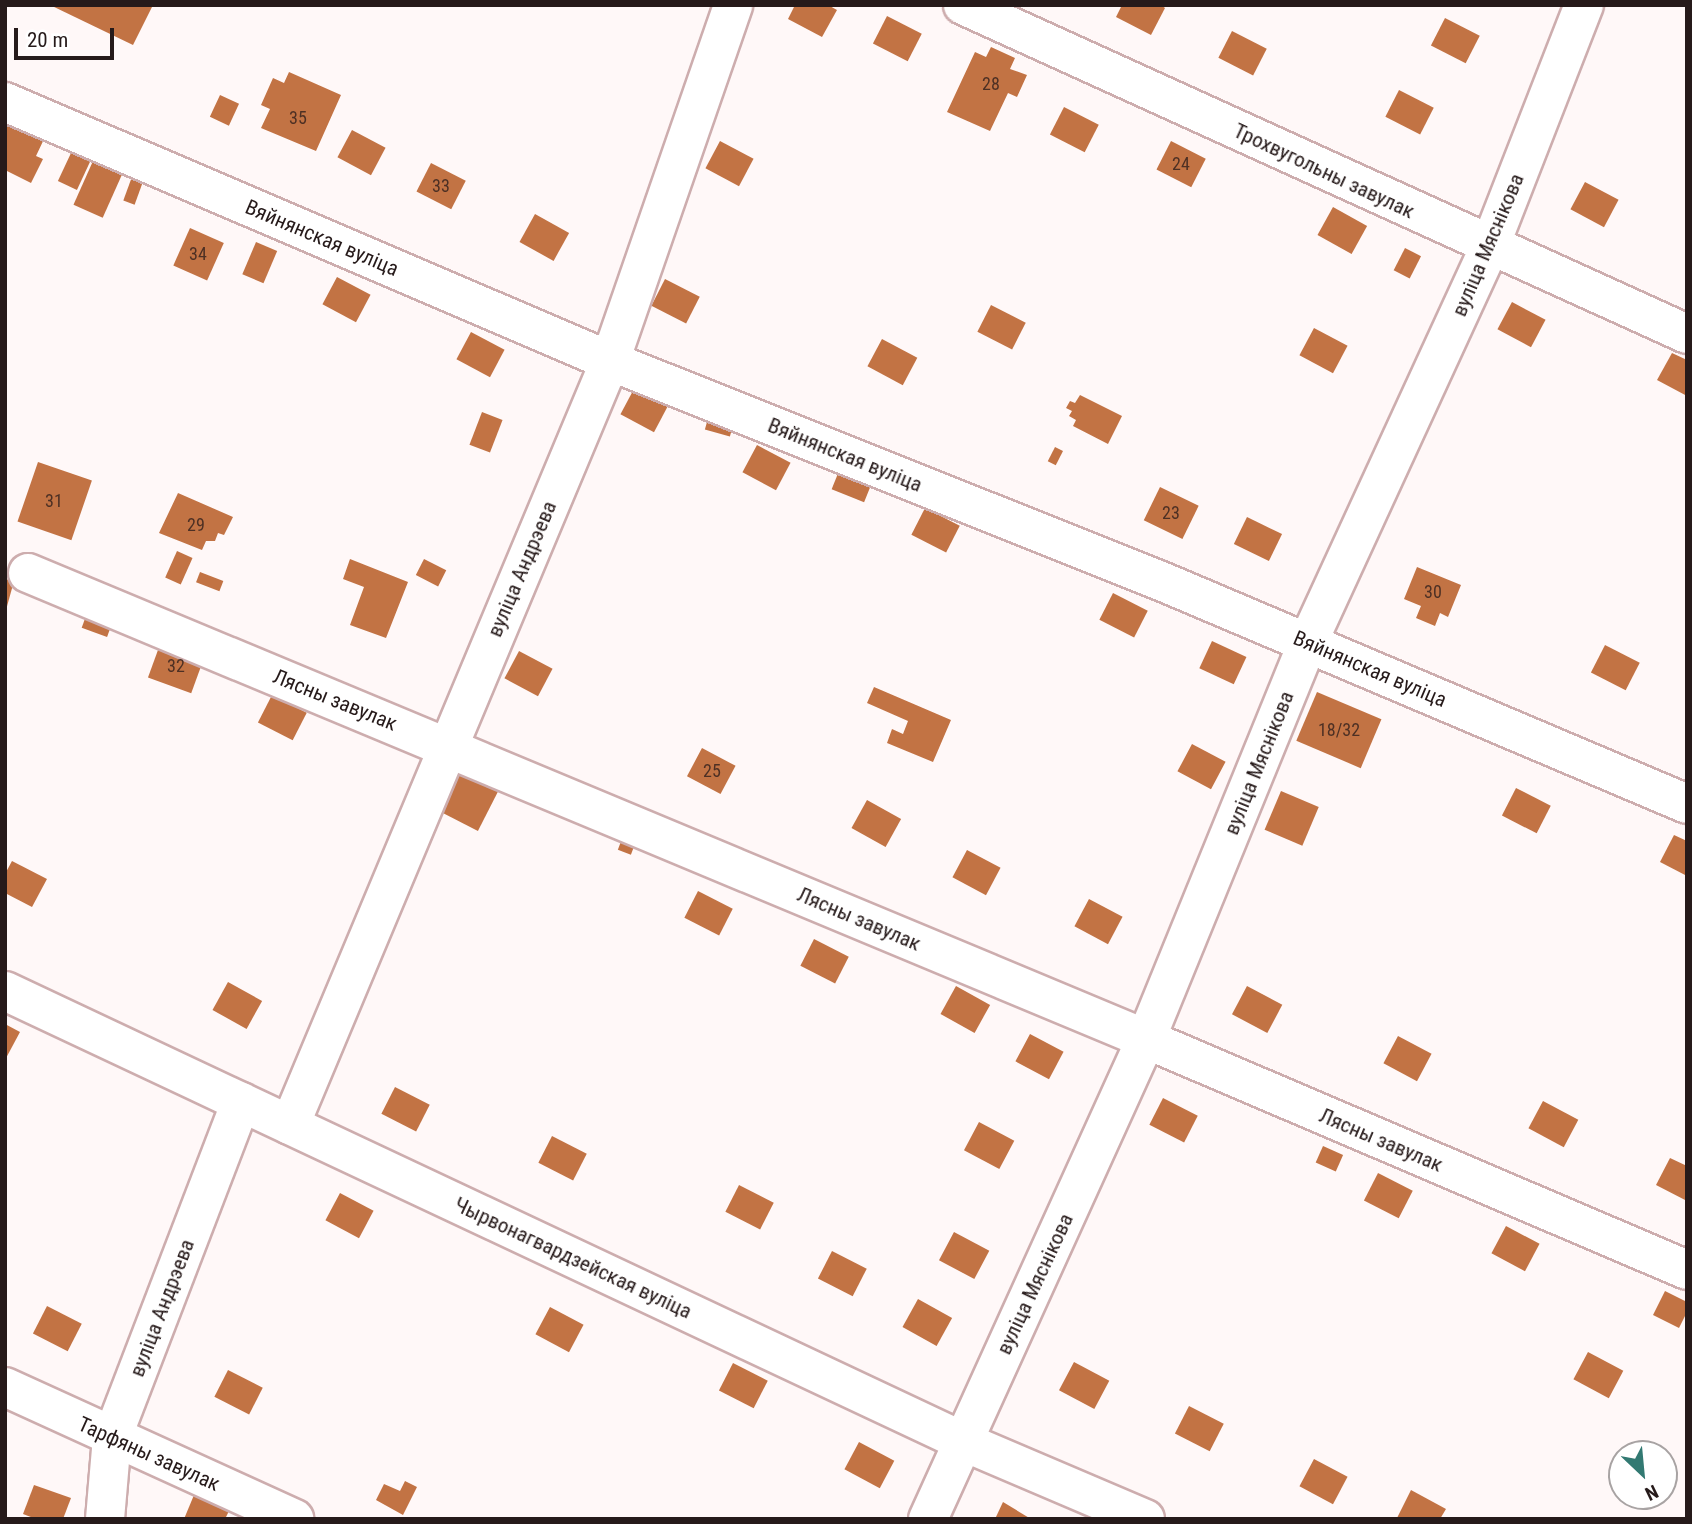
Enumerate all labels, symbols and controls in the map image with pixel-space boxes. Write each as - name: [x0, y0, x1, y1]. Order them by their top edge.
- scale bar: [18, 14, 117, 58]
- text: 20 m: [27, 28, 68, 52]
- house number: 28: [982, 73, 1000, 95]
- house number: 35: [289, 107, 307, 129]
- street label: Трохвугольны завулак: [1230, 118, 1418, 224]
- house number: 24: [1172, 153, 1190, 175]
- street label: вуліца Мяснікова: [1447, 170, 1529, 320]
- house number: 33: [432, 175, 450, 197]
- street label: Вяйнянская вуліца: [242, 194, 402, 282]
- house number: 34: [189, 243, 207, 265]
- street label: Вяйнянская вуліца: [764, 413, 926, 497]
- house number: 31: [45, 490, 63, 512]
- street label: вуліца Андрэева: [482, 497, 562, 641]
- house number: 23: [1162, 502, 1180, 524]
- house number: 29: [187, 514, 205, 536]
- house number: 30: [1424, 581, 1442, 603]
- street label: Вяйнянская вуліца: [1290, 625, 1450, 713]
- house number: 32: [167, 655, 185, 677]
- street label: Лясны завулак: [269, 664, 401, 736]
- street label: вуліца Мяснікова: [1219, 688, 1299, 838]
- house number: 18/32: [1318, 719, 1360, 741]
- house number: 25: [703, 760, 721, 782]
- street label: Лясны завулак: [793, 882, 925, 956]
- street label: Лясны завулак: [1315, 1103, 1447, 1177]
- street label: Чырвонагвардзейская вуліца: [450, 1192, 696, 1324]
- street label: вуліца Мяснікова: [991, 1210, 1079, 1358]
- street label: вуліца Андрэева: [124, 1236, 200, 1380]
- street label: Тарфяны завулак: [74, 1411, 224, 1497]
- north arrow: [1608, 1440, 1678, 1510]
- text: N: [1641, 1480, 1662, 1505]

